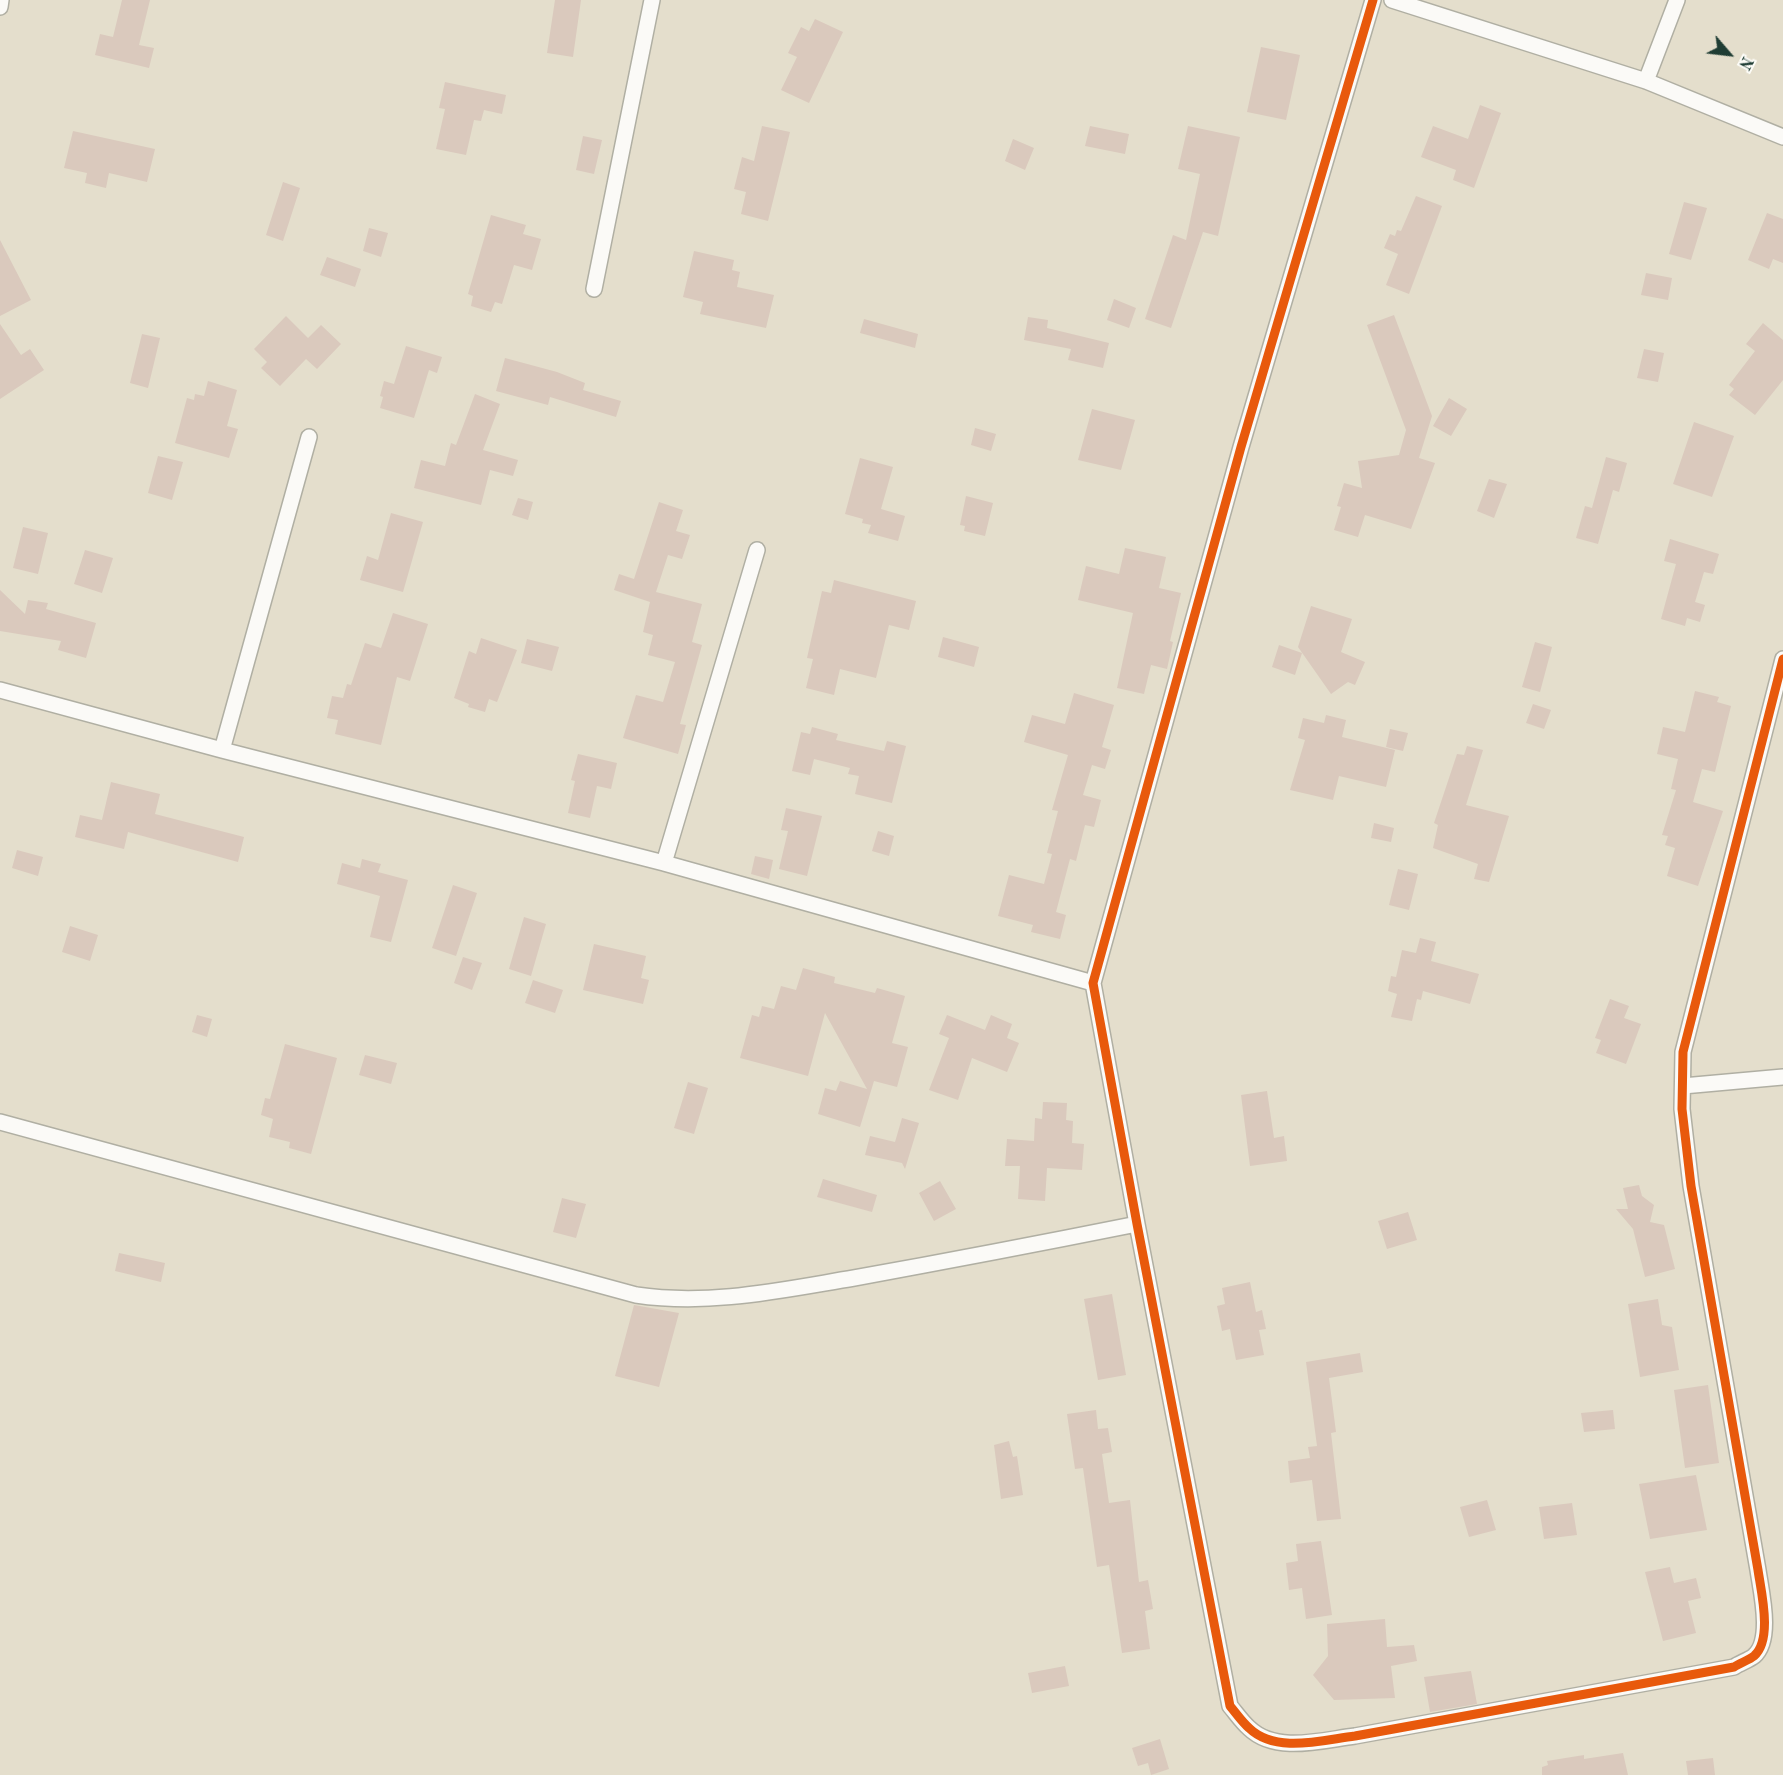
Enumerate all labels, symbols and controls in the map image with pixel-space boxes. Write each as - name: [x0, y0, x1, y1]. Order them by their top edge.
- north arrow: [1699, 24, 1759, 84]
- text: N: [1735, 53, 1755, 72]

